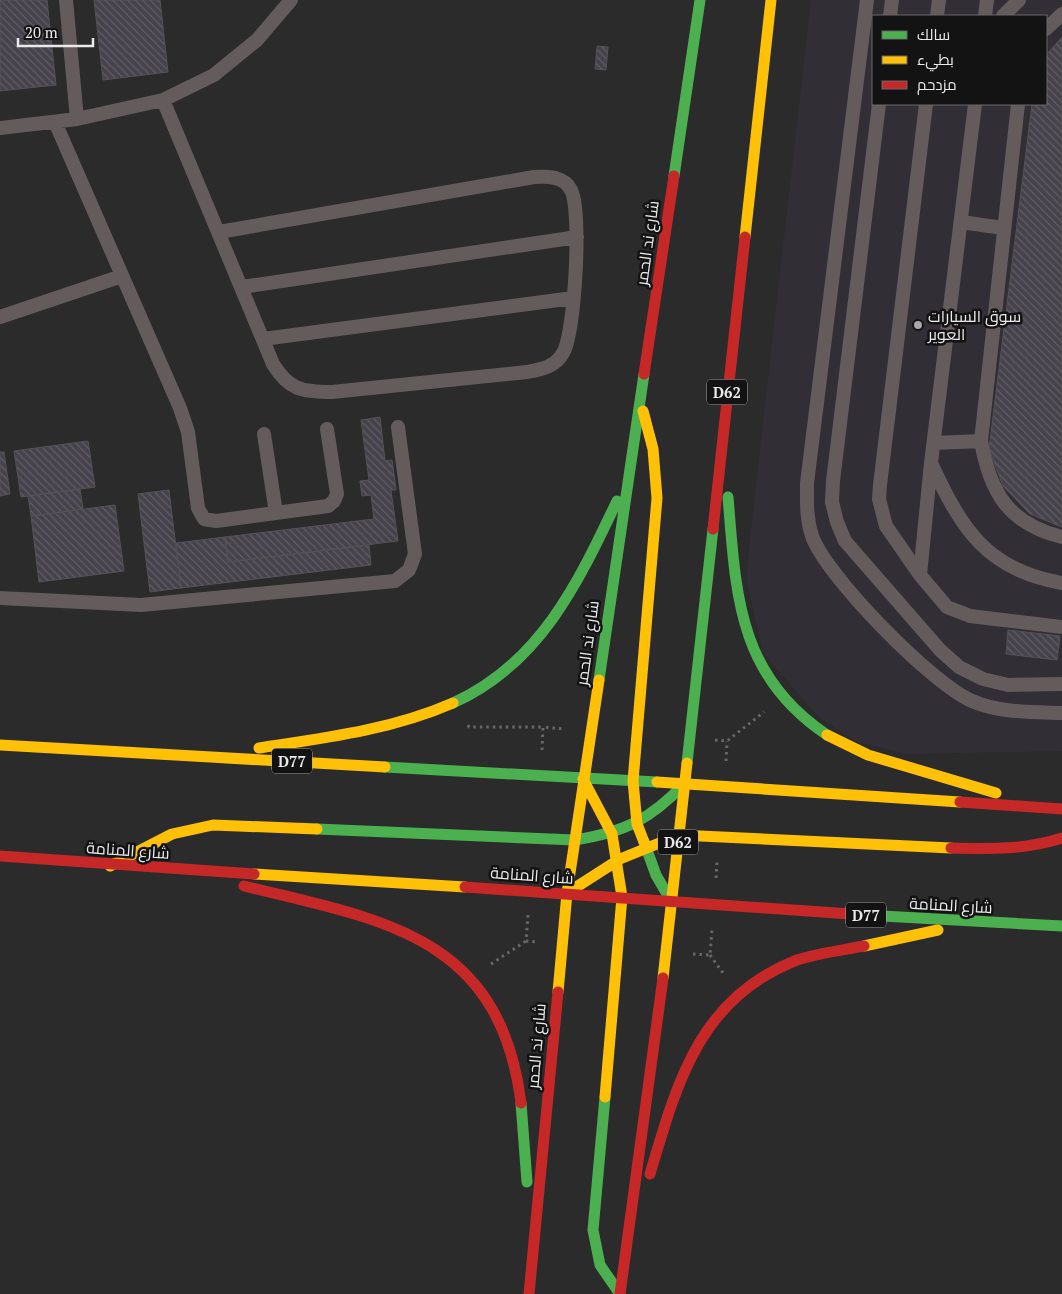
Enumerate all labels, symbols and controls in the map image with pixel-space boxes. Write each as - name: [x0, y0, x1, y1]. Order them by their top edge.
- scale bar: [18, 15, 92, 47]
- legend: [872, 15, 1047, 105]
- text: 20 m: [25, 22, 58, 42]
- text: سالك: [917, 24, 950, 44]
- text: بطيء: [917, 49, 954, 72]
- text: مزدحم: [917, 74, 957, 95]
- street label: شارع ند الحمر: [630, 199, 665, 288]
- place label: سوق السيارات العوير: [927, 305, 1021, 345]
- marker: سوق السيارات العوير: [912, 319, 924, 331]
- road number: D62: [707, 380, 747, 404]
- street label: شارع ند الحمر: [570, 599, 605, 688]
- road number: D77: [272, 748, 312, 774]
- road number: D62: [658, 830, 698, 854]
- street label: شارع المنامة: [86, 836, 170, 865]
- street label: شارع المنامة: [490, 861, 574, 890]
- street label: شارع المنامة: [909, 892, 993, 919]
- road number: D77: [846, 902, 886, 928]
- street label: شارع ند الحمر: [521, 1002, 552, 1091]

